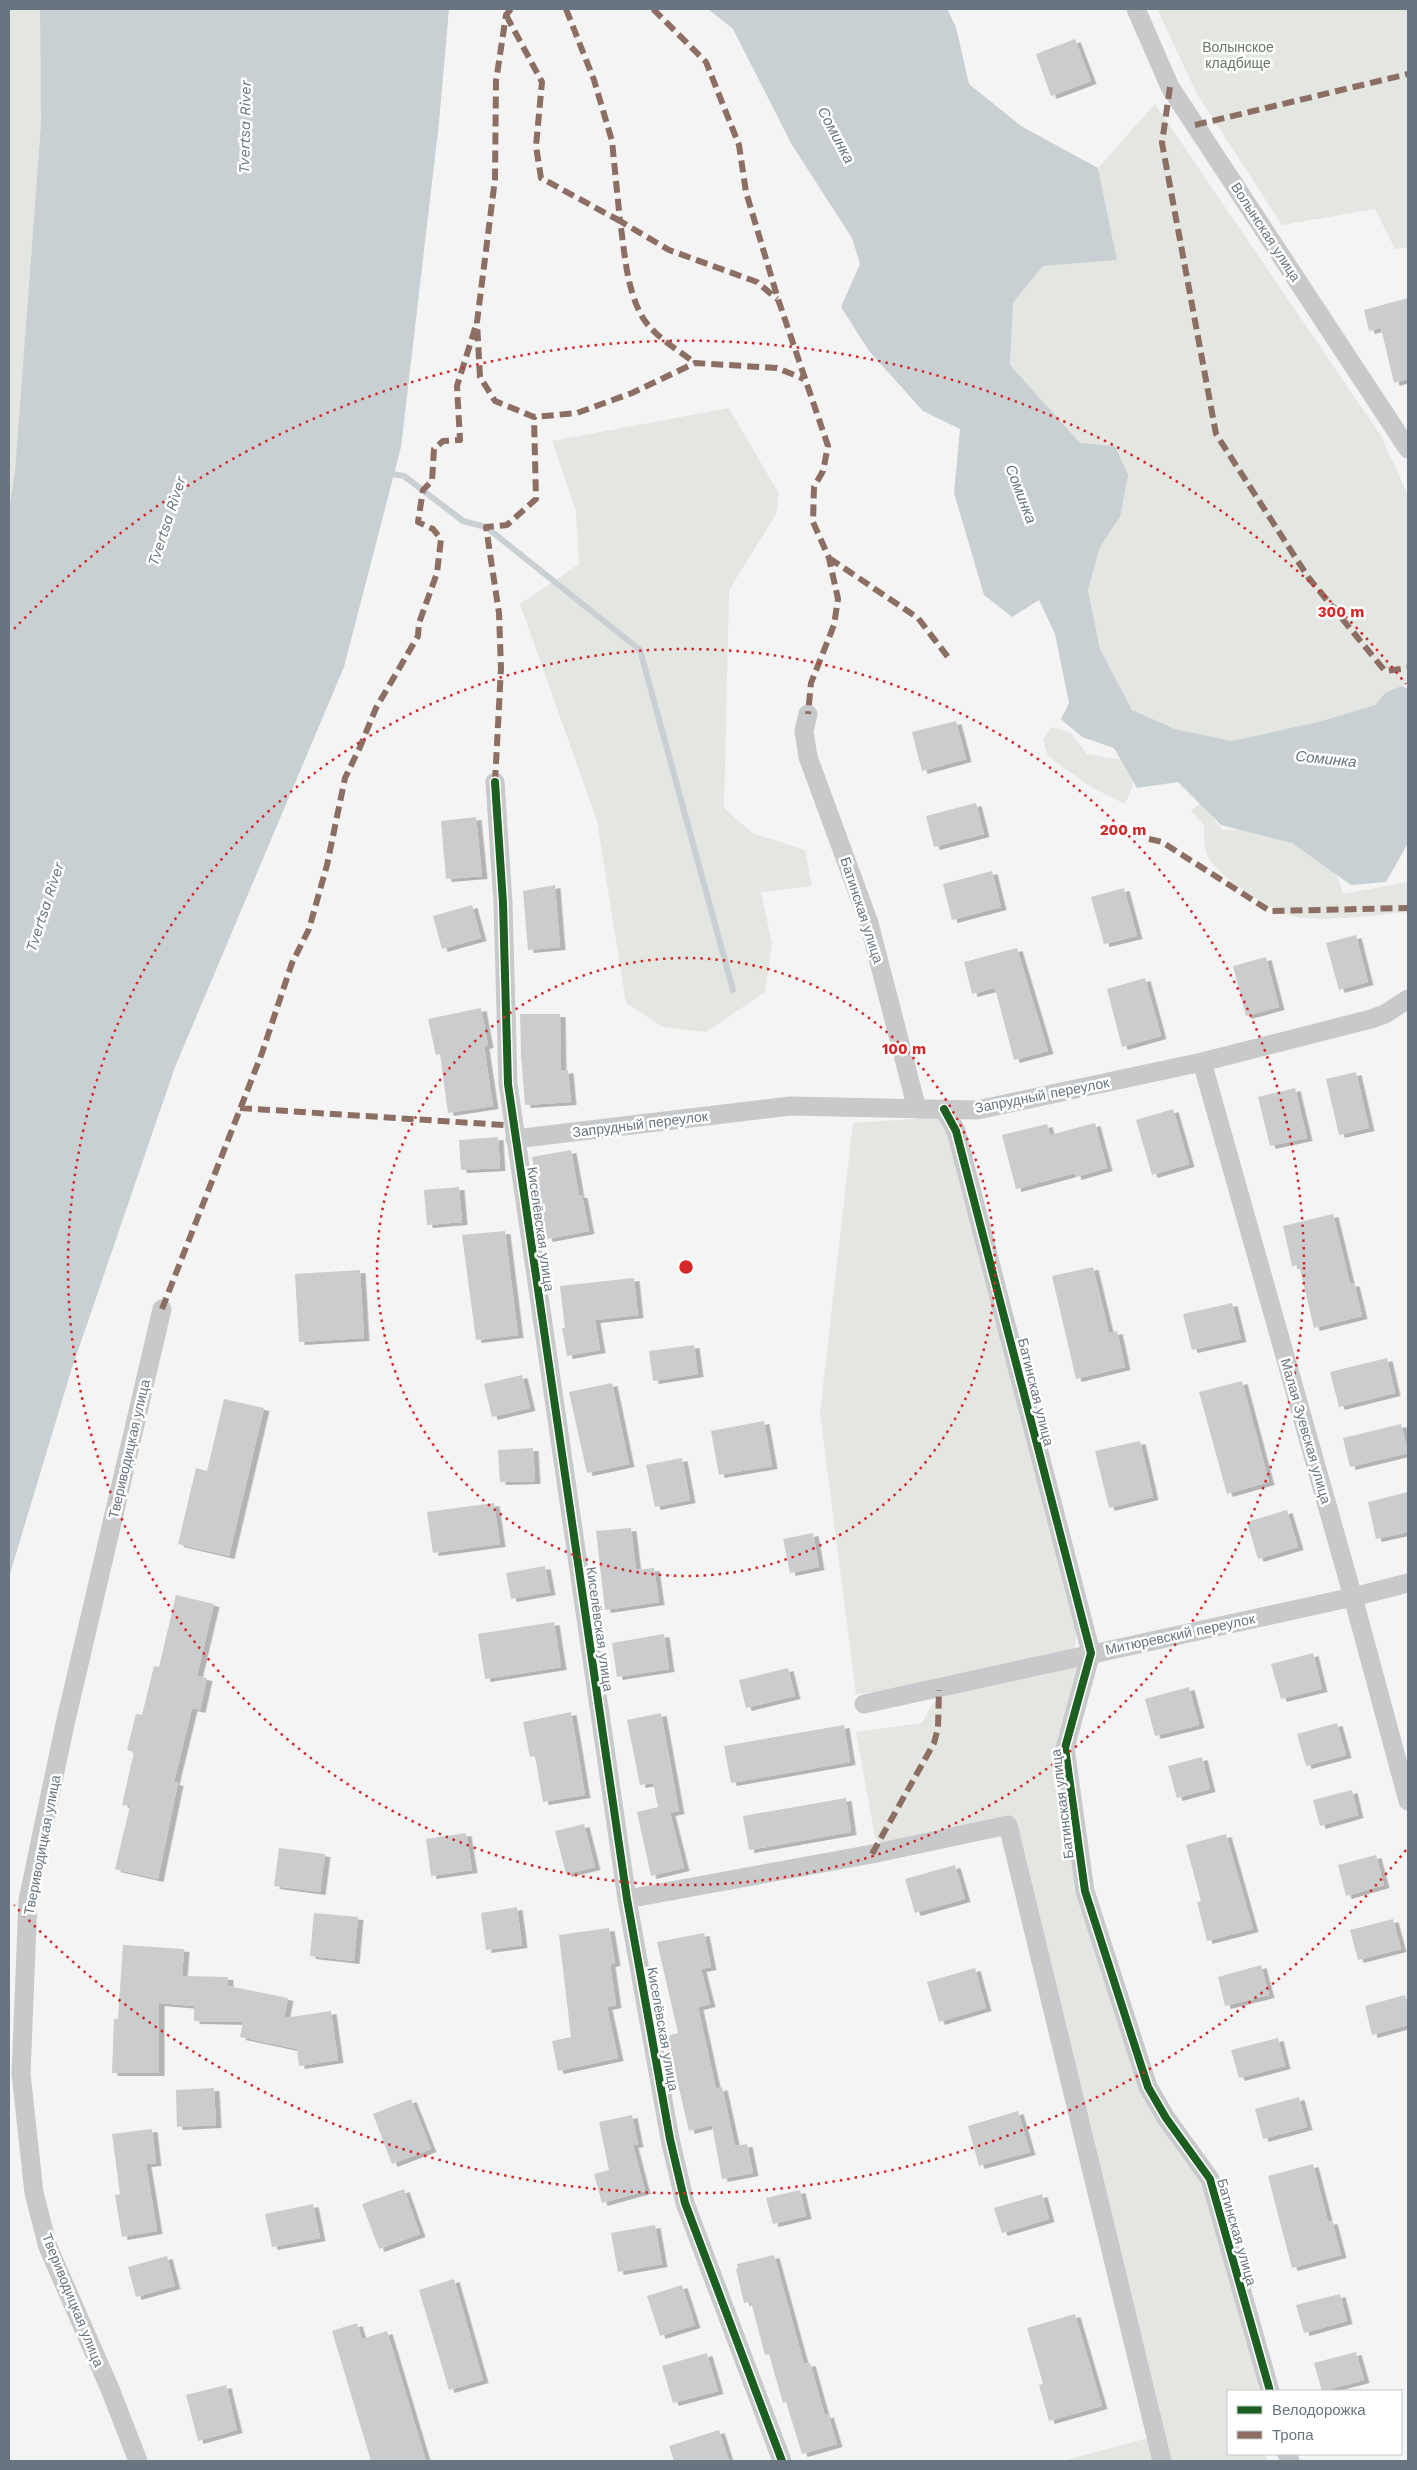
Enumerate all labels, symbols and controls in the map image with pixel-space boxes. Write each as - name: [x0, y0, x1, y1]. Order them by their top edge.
- park label: Волынское кладбище: [1202, 39, 1274, 71]
- water label: Tvertsa River: [235, 79, 255, 174]
- water label: Соминка: [814, 104, 858, 166]
- street label: Волынская улица: [1228, 179, 1304, 285]
- water label: Соминка: [1002, 462, 1040, 526]
- water label: Tvertsa River: [144, 473, 190, 568]
- text: 300 m: [1318, 603, 1364, 621]
- water label: Соминка: [1294, 747, 1358, 771]
- text: 200 m: [1100, 821, 1146, 839]
- street label: Батинская улица: [837, 855, 887, 965]
- water label: Tvertsa River: [22, 859, 68, 954]
- text: 100 m: [882, 1040, 926, 1058]
- street label: Запрудный переулок: [974, 1074, 1111, 1116]
- street label: Запрудный переулок: [571, 1108, 709, 1140]
- street label: Киселёвская улица: [524, 1166, 558, 1293]
- centre of rings: [677, 1258, 695, 1276]
- street label: Батинская улица: [1015, 1336, 1057, 1448]
- street label: Малая Зуевская улица: [1278, 1357, 1334, 1506]
- street label: Твериводицкая улица: [105, 1378, 153, 1520]
- street label: Киселёвская улица: [583, 1566, 617, 1693]
- street label: Митюревский переулок: [1104, 1610, 1257, 1658]
- street label: Батинская улица: [1047, 1748, 1077, 1860]
- street label: Твериводицкая улица: [21, 1773, 63, 1916]
- street label: Киселёвская улица: [644, 1966, 682, 2092]
- street label: Батинская улица: [1214, 2177, 1260, 2288]
- street label: Твериводицкая улица: [39, 2231, 107, 2369]
- legend: [1227, 2390, 1402, 2455]
- text: Велодорожка: [1272, 2401, 1366, 2419]
- text: Тропа: [1272, 2426, 1314, 2444]

